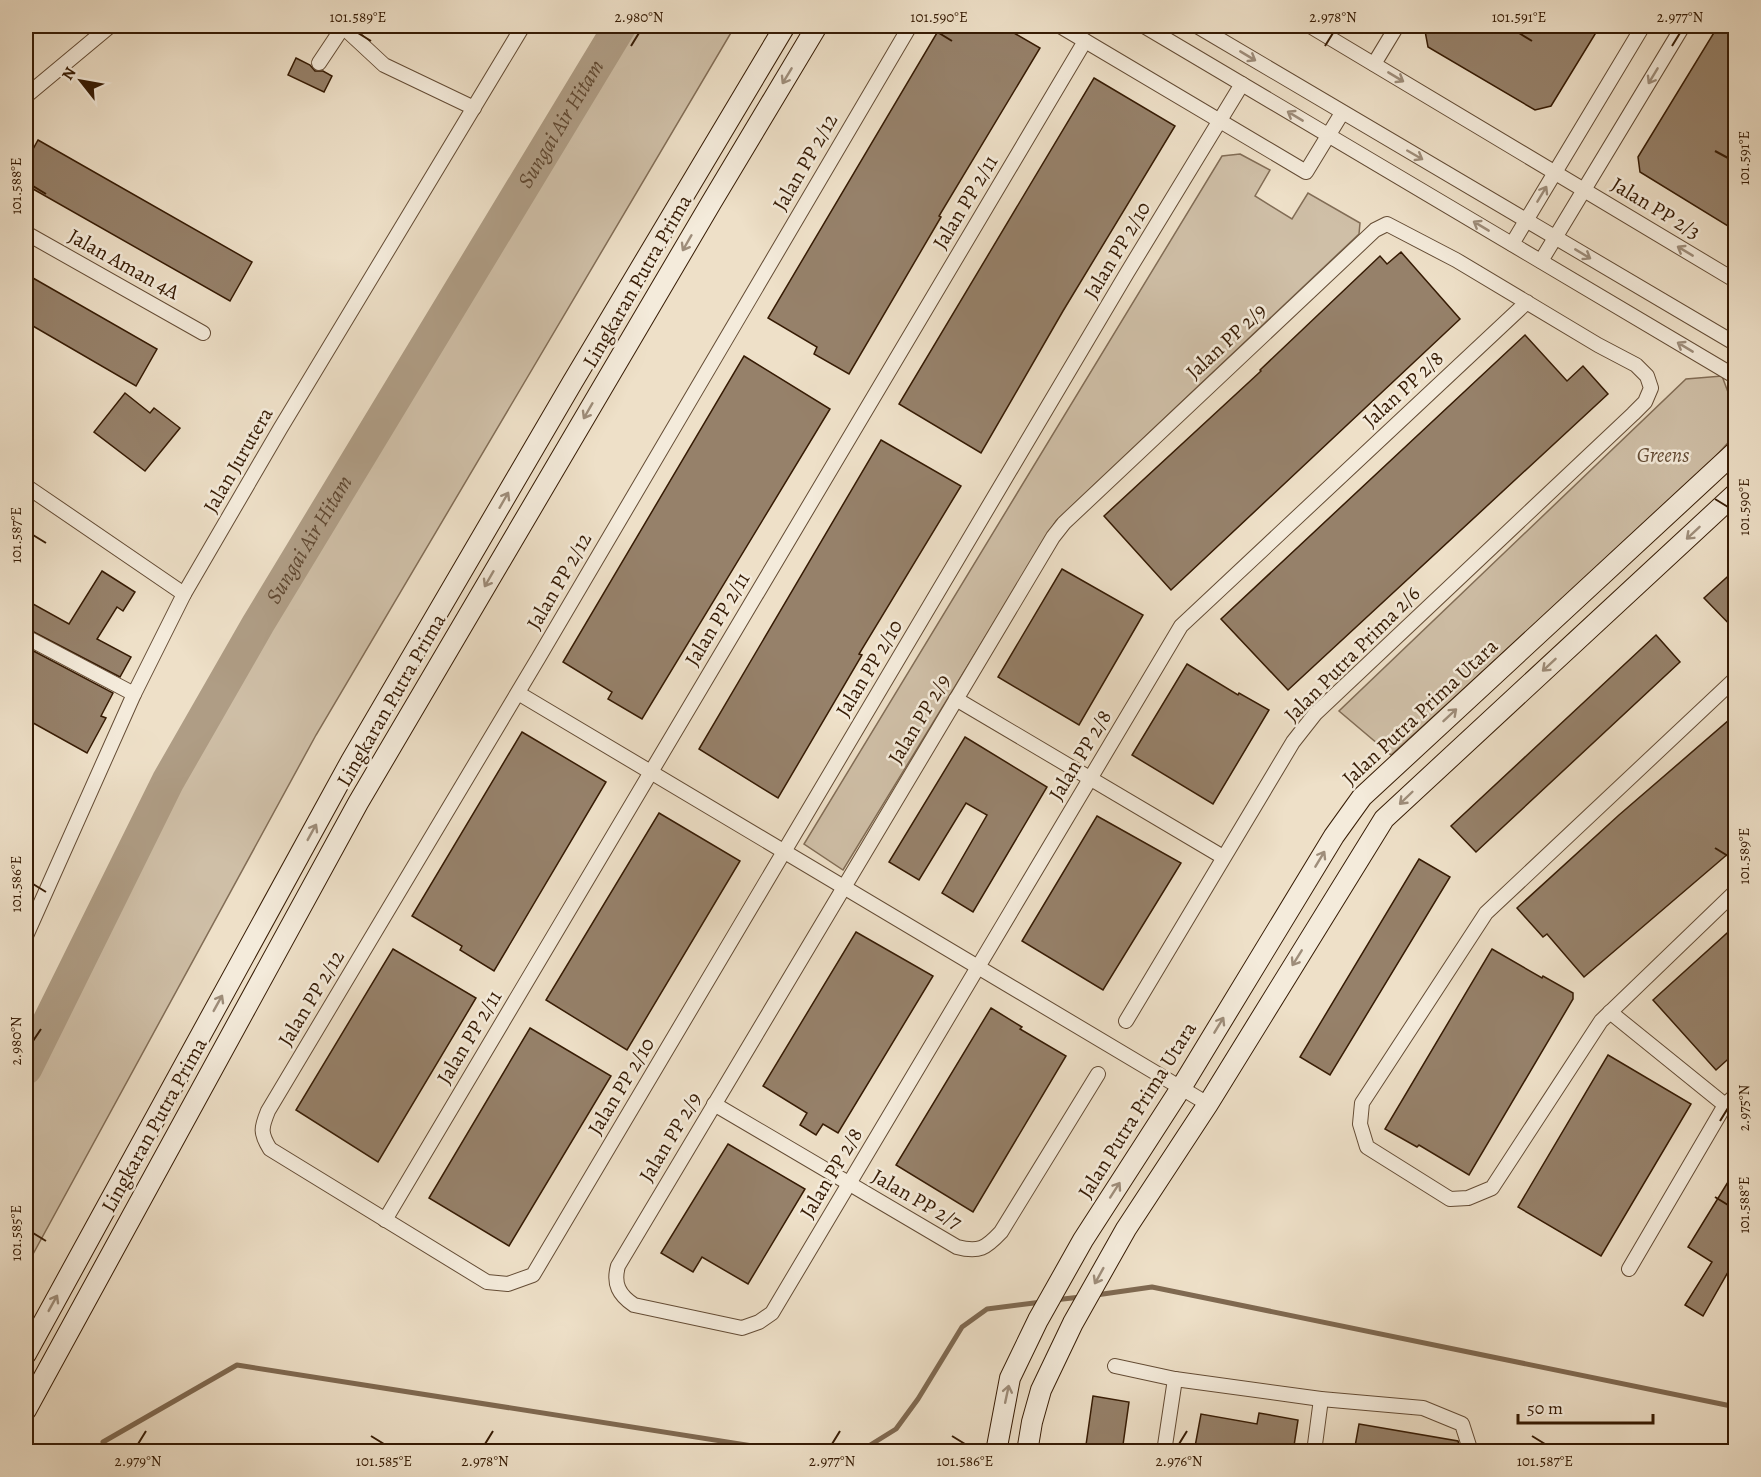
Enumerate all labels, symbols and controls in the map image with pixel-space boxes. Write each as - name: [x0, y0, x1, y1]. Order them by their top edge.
- text: 101.589°E: [330, 7, 386, 27]
- text: 2.980°N: [614, 7, 664, 27]
- text: 101.590°E: [910, 7, 968, 27]
- text: 2.978°N: [1309, 7, 1357, 27]
- text: 101.591°E: [1492, 7, 1546, 27]
- text: 2.977°N: [1657, 7, 1703, 27]
- one-way arrow: [1239, 50, 1256, 62]
- north arrow: [51, 51, 111, 111]
- water label: Sungai Air Hitam: [510, 54, 611, 194]
- text: N: [57, 63, 82, 84]
- one-way arrow: [781, 67, 793, 84]
- one-way arrow: [1646, 67, 1658, 84]
- one-way arrow: [1387, 71, 1404, 83]
- street label: Jalan PP 2/12: [766, 108, 844, 216]
- one-way arrow: [1287, 110, 1304, 122]
- text: 101.591°E: [1734, 131, 1754, 185]
- street label: Jalan PP 2/11: [926, 150, 1004, 254]
- one-way arrow: [1406, 150, 1423, 162]
- text: 101.588°E: [6, 157, 26, 215]
- street label: Jalan PP 2/3: [1606, 170, 1706, 246]
- one-way arrow: [1536, 186, 1548, 203]
- street label: Lingkaran Putra Prima: [576, 189, 698, 373]
- street label: Jalan PP 2/10: [1077, 196, 1157, 304]
- one-way arrow: [1473, 220, 1490, 232]
- street label: Jalan Aman 4A: [63, 222, 185, 306]
- one-way arrow: [681, 234, 693, 251]
- one-way arrow: [1677, 244, 1694, 256]
- one-way arrow: [1574, 249, 1591, 261]
- street label: Jalan PP 2/9: [1180, 297, 1272, 385]
- one-way arrow: [1677, 340, 1694, 352]
- street label: Jalan PP 2/8: [1357, 344, 1449, 434]
- street label: Jalan Jurutera: [196, 402, 280, 518]
- one-way arrow: [582, 402, 594, 419]
- park label: Greens: [1637, 441, 1689, 469]
- water label: Sungai Air Hitam: [259, 470, 360, 609]
- text: 101.590°E: [1734, 478, 1754, 536]
- one-way arrow: [498, 492, 510, 509]
- text: 101.587°E: [6, 507, 26, 563]
- one-way arrow: [1685, 526, 1700, 540]
- street label: Jalan PP 2/12: [520, 527, 598, 635]
- street label: Jalan PP 2/11: [678, 567, 756, 671]
- one-way arrow: [483, 570, 495, 587]
- street label: Jalan Putra Prima 2/6: [1278, 580, 1426, 728]
- street label: Lingkaran Putra Prima: [330, 608, 452, 792]
- street label: Jalan PP 2/10: [829, 614, 909, 722]
- street label: Jalan Putra Prima Utara: [1336, 632, 1504, 792]
- one-way arrow: [1542, 658, 1557, 672]
- street label: Jalan PP 2/9: [881, 669, 957, 769]
- street label: Jalan PP 2/8: [1042, 705, 1118, 805]
- one-way arrow: [1443, 708, 1458, 722]
- one-way arrow: [1399, 790, 1414, 805]
- one-way arrow: [307, 824, 318, 842]
- text: 101.589°E: [1734, 828, 1754, 884]
- one-way arrow: [1315, 851, 1327, 868]
- text: 101.586°E: [6, 856, 26, 912]
- street label: Jalan PP 2/12: [271, 945, 351, 1051]
- one-way arrow: [1291, 950, 1304, 967]
- street label: Jalan PP 2/11: [430, 985, 508, 1089]
- one-way arrow: [212, 995, 224, 1012]
- text: 2.980°N: [6, 1016, 26, 1066]
- street label: Jalan Putra Prima Utara: [1071, 1016, 1203, 1204]
- one-way arrow: [1212, 1017, 1225, 1034]
- street label: Lingkaran Putra Prima: [94, 1032, 214, 1217]
- street label: Jalan PP 2/10: [581, 1032, 661, 1140]
- text: 2.975°N: [1734, 1084, 1754, 1131]
- street label: Jalan PP 2/9: [632, 1087, 708, 1187]
- street label: Jalan PP 2/8: [793, 1123, 869, 1223]
- street label: Jalan PP 2/7: [867, 1162, 967, 1236]
- text: 101.588°E: [1734, 1176, 1754, 1234]
- one-way arrow: [1109, 1183, 1121, 1199]
- text: 101.585°E: [6, 1205, 26, 1261]
- one-way arrow: [1093, 1267, 1105, 1284]
- one-way arrow: [47, 1295, 59, 1312]
- one-way arrow: [1002, 1385, 1013, 1404]
- scale bar: [1518, 1387, 1653, 1425]
- text: 50 m: [1527, 1396, 1563, 1420]
- text: 2.979°N: [115, 1451, 162, 1471]
- text: 101.585°E: [356, 1451, 412, 1471]
- text: 2.978°N: [461, 1451, 509, 1471]
- text: 2.977°N: [809, 1451, 855, 1471]
- text: 101.586°E: [937, 1451, 993, 1471]
- text: 2.976°N: [1155, 1451, 1203, 1471]
- text: 101.587°E: [1517, 1451, 1573, 1471]

